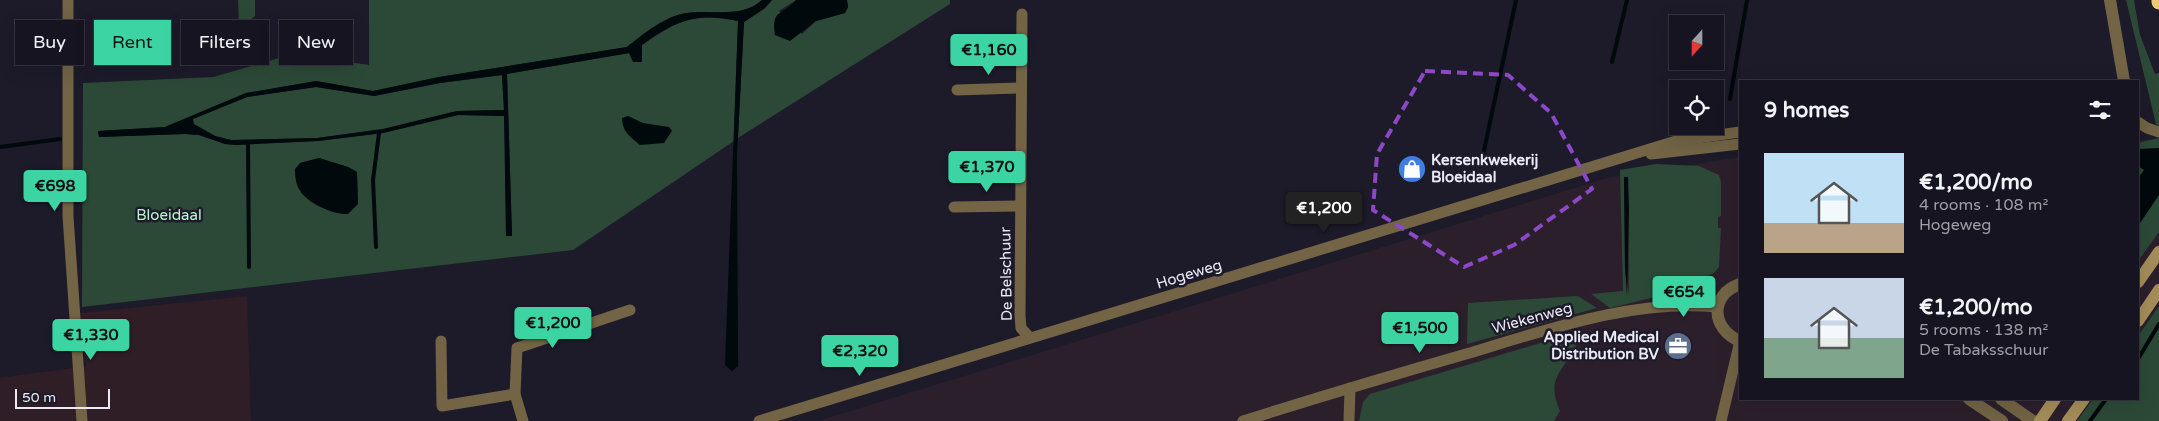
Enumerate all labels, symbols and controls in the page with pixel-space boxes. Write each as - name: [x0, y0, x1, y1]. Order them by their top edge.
- north arrow: [1669, 15, 1724, 70]
- map controls: [1669, 15, 1724, 135]
- chip: Buy: [15, 20, 84, 65]
- chip: Rent: [94, 20, 171, 65]
- chip: Filters: [181, 20, 269, 65]
- chip: New: [279, 20, 353, 65]
- pin: €1,160: [948, 34, 1030, 76]
- text: €1,160: [961, 40, 1017, 60]
- button: locate: [1669, 80, 1724, 135]
- icon: filters: [2086, 96, 2114, 124]
- text: 9 homes: [1764, 98, 1849, 123]
- pin: €1,370: [946, 150, 1028, 193]
- place label: Kersenkwekerij Bloeidaal: [1431, 151, 1539, 186]
- shop icon: Kersenkwekerij Bloeidaal: [1397, 154, 1427, 184]
- text: €1,370: [959, 157, 1015, 177]
- pin: €698: [25, 170, 85, 212]
- text: €1,200/mo: [1919, 170, 2033, 195]
- icon: home: [1804, 173, 1864, 233]
- text: €698: [34, 176, 76, 196]
- pin: €1,200: [1283, 192, 1365, 234]
- text: 4 rooms · 108 m²: [1919, 195, 2048, 215]
- text: €1,200: [1296, 198, 1352, 218]
- park label: Bloeidaal: [136, 206, 202, 224]
- text: Hogeweg: [1919, 215, 1991, 235]
- street label: De Belschuur: [996, 226, 1016, 321]
- street label: Hogeweg: [1154, 255, 1224, 293]
- pin: €654: [1654, 276, 1714, 318]
- text: €654: [1663, 282, 1705, 302]
- text: €1,200/mo: [1919, 295, 2033, 320]
- icon: home: [1804, 298, 1864, 358]
- street label: Wiekenweg: [1490, 299, 1574, 337]
- pin: €1,200: [512, 306, 594, 349]
- pin: €1,500: [1379, 312, 1461, 354]
- text: €1,200: [525, 313, 581, 333]
- pin: €1,330: [50, 318, 132, 361]
- text: €1,500: [1392, 318, 1448, 338]
- text: 5 rooms · 138 m²: [1919, 320, 2048, 340]
- text: €1,330: [63, 325, 119, 345]
- place label: Applied Medical Distribution BV: [1544, 328, 1660, 363]
- office icon: Applied Medical Distribution BV: [1663, 331, 1693, 361]
- pin: €2,320: [819, 334, 901, 377]
- text: De Tabaksschuur: [1919, 340, 2048, 360]
- text: €2,320: [832, 341, 888, 361]
- scale bar: [15, 386, 110, 409]
- text: 50 m: [22, 389, 56, 406]

